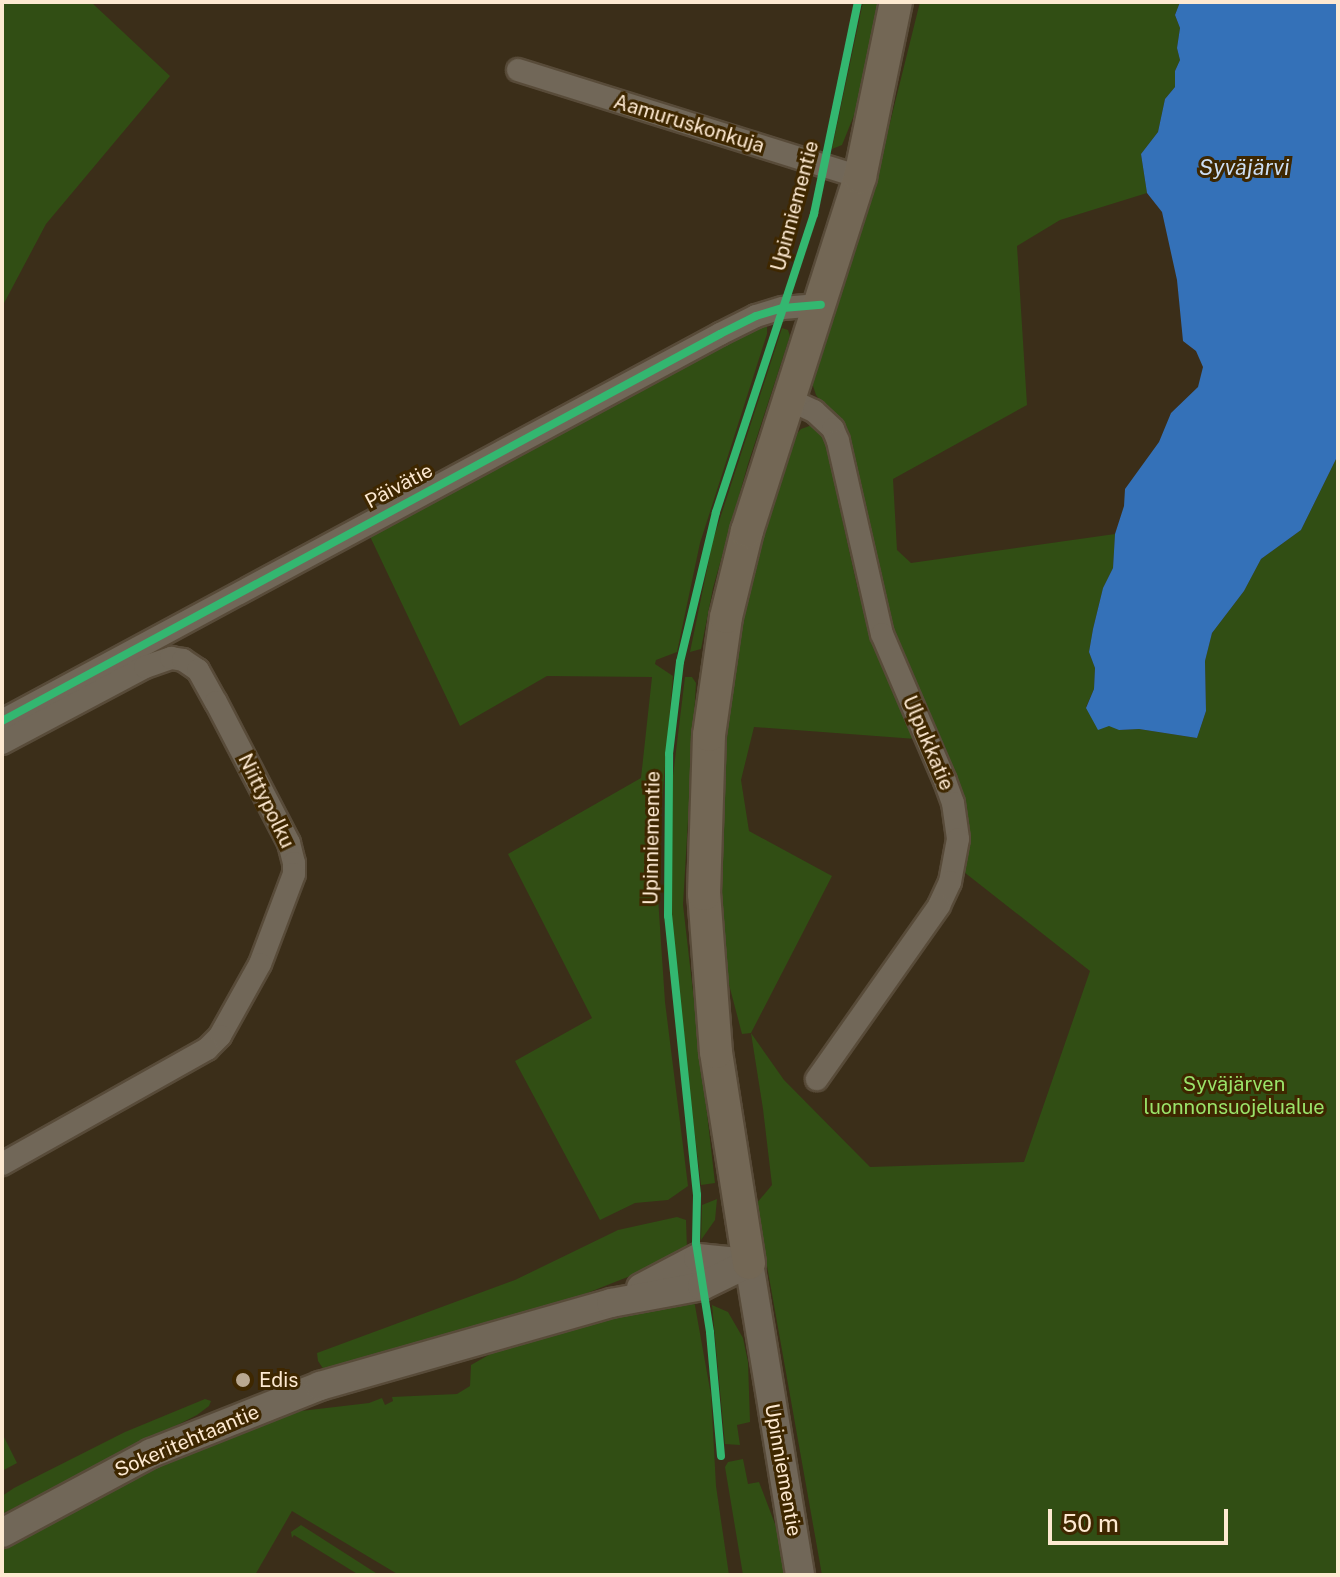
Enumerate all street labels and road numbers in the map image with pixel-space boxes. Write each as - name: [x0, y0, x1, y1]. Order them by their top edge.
- street label: Aamuruskonkuja: [611, 90, 767, 158]
- street label: Upinniementie: [766, 138, 824, 274]
- street label: Päivätie: [361, 458, 437, 514]
- street label: Ulpukkatie: [897, 692, 959, 794]
- street label: Niittypolku: [233, 750, 299, 852]
- street label: Upinniementie: [639, 771, 665, 905]
- street label: Sokeritehtaantie: [111, 1400, 263, 1482]
- street label: Upinniementie: [760, 1402, 806, 1538]

